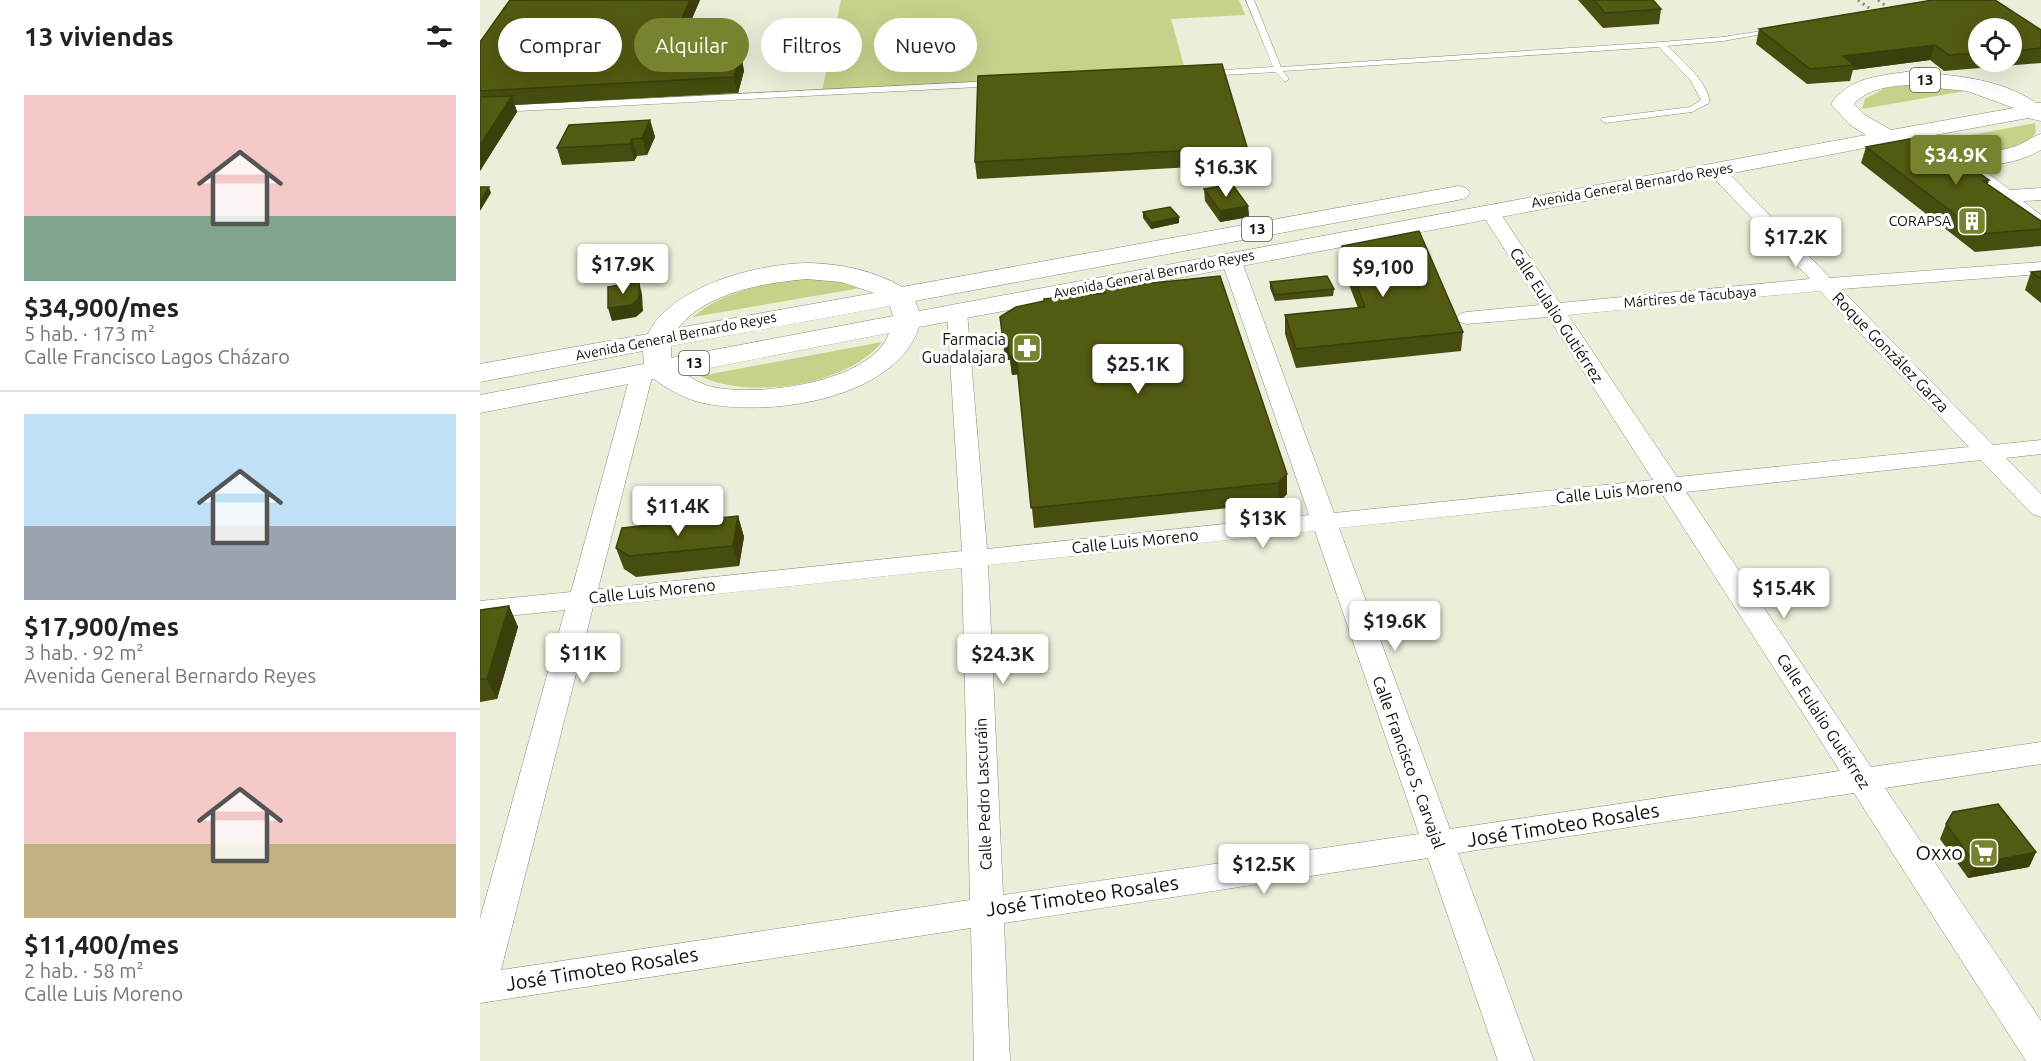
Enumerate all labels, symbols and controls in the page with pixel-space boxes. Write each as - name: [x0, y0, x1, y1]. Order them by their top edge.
- chip: Comprar: [498, 18, 622, 72]
- chip: Alquilar: [634, 18, 749, 72]
- chip: Filtros: [761, 18, 862, 72]
- chip: Nuevo: [874, 18, 977, 72]
- map controls: [1968, 18, 2022, 72]
- button: locate: [1968, 18, 2022, 72]
- icon: filters: [423, 20, 456, 53]
- text: 13 viviendas: [24, 22, 174, 51]
- road number: 13: [1910, 68, 1940, 92]
- icon: home: [186, 134, 294, 242]
- pin: $34.9K: [1907, 135, 2005, 186]
- text: $34.9K: [1924, 143, 1988, 166]
- pin: $16.3K: [1177, 147, 1275, 198]
- text: $16.3K: [1194, 155, 1258, 178]
- street label: Avenida General Bernardo Reyes: [1530, 159, 1734, 211]
- building icon: CORAPSA: [1956, 205, 1988, 237]
- place label: CORAPSA: [1889, 213, 1951, 229]
- road number: 13: [1242, 217, 1272, 241]
- pin: $17.2K: [1747, 217, 1845, 268]
- text: $17.2K: [1764, 225, 1828, 248]
- pin: $17.9K: [574, 244, 672, 295]
- street label: Calle Eulalio Gutiérrez: [1507, 244, 1607, 386]
- street label: Avenida General Bernardo Reyes: [1052, 247, 1256, 301]
- pin: $9,100: [1334, 247, 1432, 298]
- text: $17.9K: [591, 252, 655, 275]
- text: $9,100: [1352, 255, 1414, 278]
- street label: Mártires de Tacubaya: [1623, 283, 1757, 311]
- street label: Roque González Garza: [1829, 288, 1953, 416]
- text: $34,900/mes: [24, 293, 179, 322]
- street label: Avenida General Bernardo Reyes: [574, 309, 778, 363]
- text: 5 hab. · 173 m²: [24, 322, 155, 345]
- place label: Farmacia Guadalajara: [922, 330, 1006, 366]
- pharmacy icon: Farmacia Guadalajara: [1011, 332, 1043, 364]
- pin: $25.1K: [1089, 344, 1187, 395]
- text: Calle Francisco Lagos Cházaro: [24, 345, 290, 368]
- road number: 13: [679, 351, 709, 375]
- text: $25.1K: [1106, 352, 1170, 375]
- icon: home: [186, 453, 294, 561]
- street label: Calle Luis Moreno: [1555, 475, 1683, 507]
- pin: $11.4K: [629, 486, 727, 537]
- text: $11.4K: [646, 494, 710, 517]
- pin: $13K: [1227, 498, 1299, 549]
- text: $13K: [1239, 506, 1287, 529]
- street label: Calle Luis Moreno: [1071, 525, 1199, 557]
- pin: $15.4K: [1735, 568, 1833, 619]
- street label: Calle Luis Moreno: [588, 575, 716, 607]
- text: $15.4K: [1752, 576, 1816, 599]
- pin: $19.6K: [1346, 601, 1444, 652]
- text: $19.6K: [1363, 609, 1427, 632]
- text: $17,900/mes: [24, 612, 179, 641]
- pin: $11K: [547, 633, 619, 684]
- pin: $24.3K: [954, 634, 1052, 685]
- text: 3 hab. · 92 m²: [24, 641, 144, 664]
- text: $11K: [559, 641, 607, 664]
- text: $24.3K: [971, 642, 1035, 665]
- street label: Calle Eulalio Gutiérrez: [1774, 650, 1874, 792]
- text: Avenida General Bernardo Reyes: [24, 664, 316, 687]
- street label: Calle Francisco S. Carvajal: [1369, 673, 1449, 851]
- street label: Calle Pedro Lascuráin: [971, 717, 995, 871]
- icon: home: [186, 771, 294, 879]
- street label: José Timoteo Rosales: [1465, 798, 1661, 851]
- supermarket icon: Oxxo: [1968, 837, 2000, 869]
- place label: Oxxo: [1915, 841, 1963, 864]
- pin: $12.5K: [1215, 844, 1313, 895]
- text: $12.5K: [1232, 852, 1296, 875]
- street label: José Timoteo Rosales: [984, 871, 1180, 920]
- text: $11,400/mes: [24, 930, 179, 959]
- street label: José Timoteo Rosales: [504, 942, 700, 995]
- text: 2 hab. · 58 m²: [24, 959, 144, 982]
- text: Calle Luis Moreno: [24, 982, 183, 1005]

